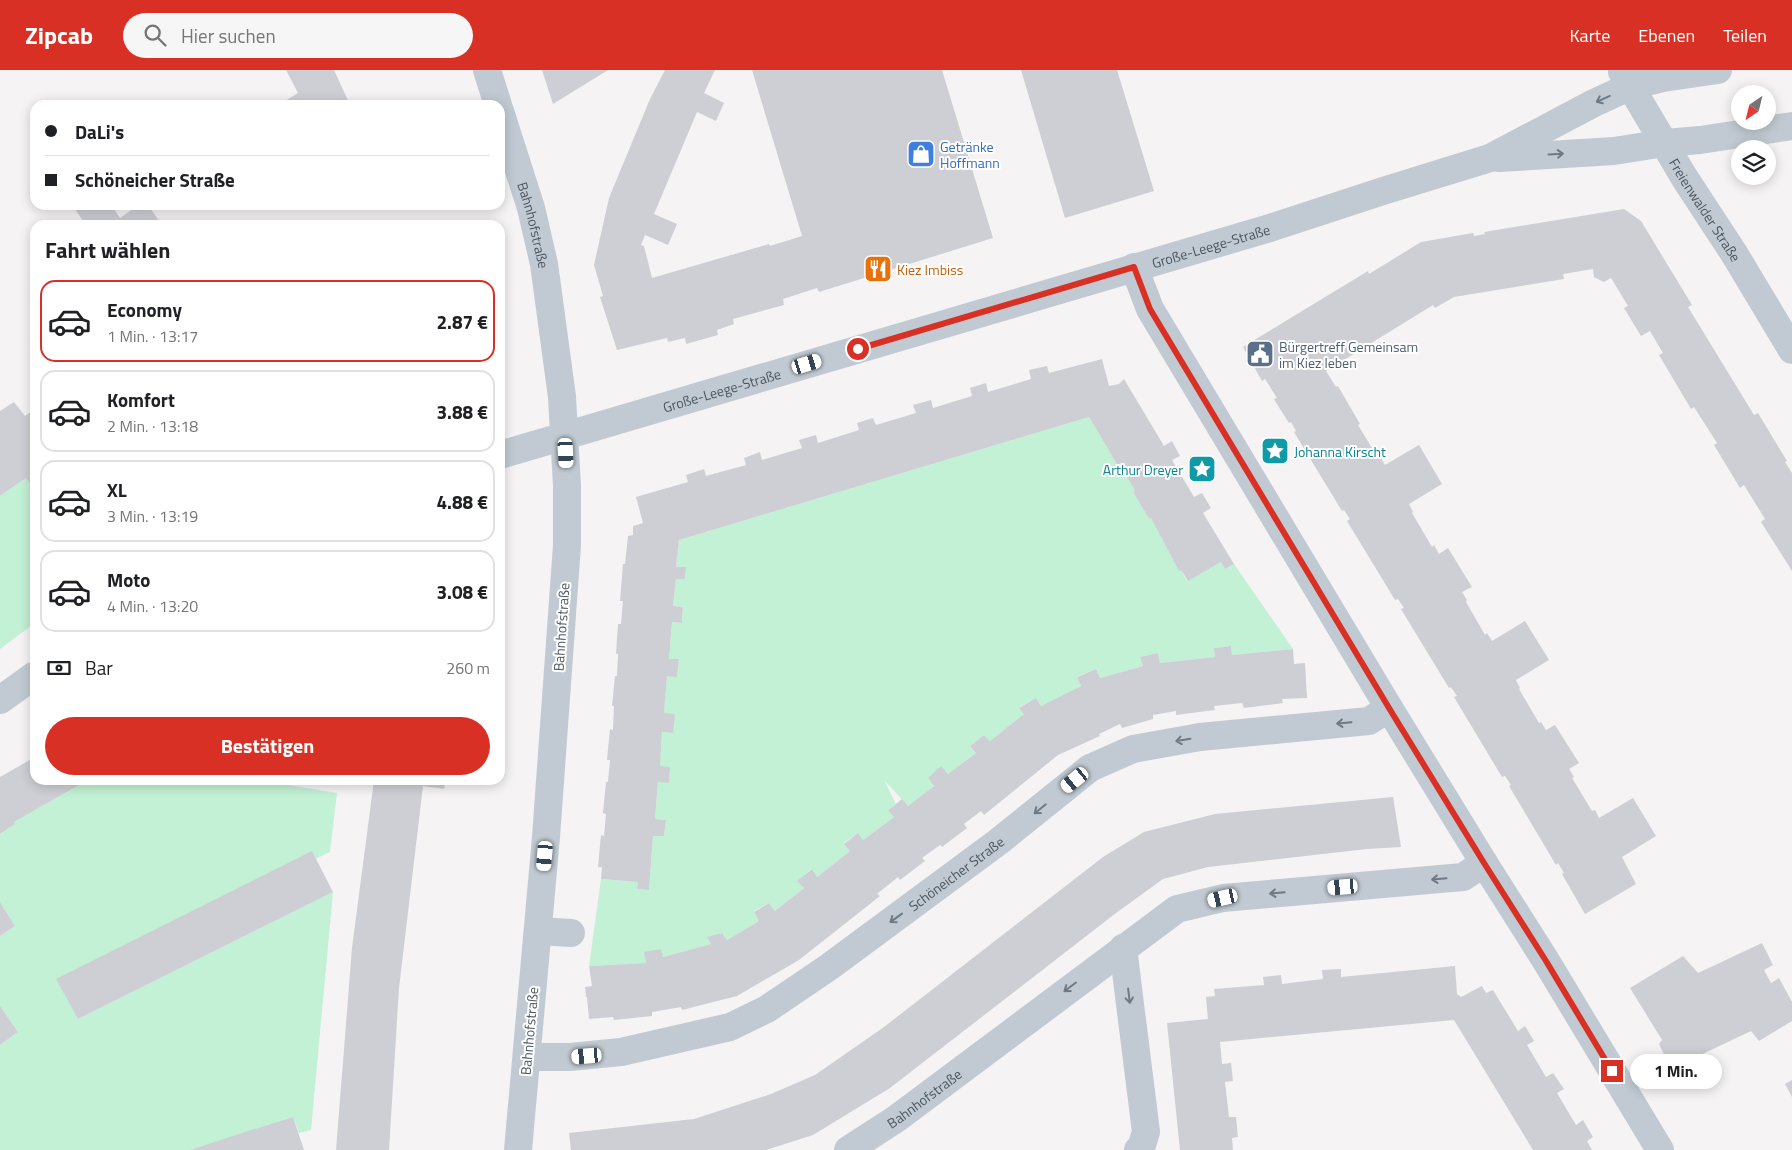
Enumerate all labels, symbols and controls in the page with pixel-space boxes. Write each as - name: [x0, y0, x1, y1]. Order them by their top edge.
- search box: [123, 13, 473, 58]
- text: Zipcab: [25, 17, 93, 53]
- icon: search: [141, 21, 169, 49]
- text: Hier suchen: [181, 21, 276, 50]
- text: Karte: [1569, 22, 1610, 49]
- text: Ebenen: [1638, 22, 1695, 49]
- text: Teilen: [1723, 22, 1767, 49]
- north arrow: [1731, 85, 1776, 130]
- map controls: [1731, 85, 1776, 185]
- one-way arrow: [1596, 95, 1611, 104]
- text: DaLi's: [75, 117, 124, 146]
- place label: Getränke Hoffmann: [940, 136, 1000, 173]
- shop icon: Getränke Hoffmann: [906, 139, 936, 169]
- button: layers: [1731, 140, 1776, 185]
- one-way arrow: [1547, 150, 1563, 159]
- street label: Freienwalder Straße: [1665, 154, 1747, 265]
- text: Schöneicher Straße: [75, 165, 235, 194]
- street label: Bahnhofstraße: [513, 179, 555, 269]
- street label: Große-Leege-Straße: [1149, 218, 1272, 273]
- text: Fahrt wählen: [45, 233, 170, 267]
- restaurant icon: Kiez Imbiss: [863, 254, 893, 284]
- place label: Kiez Imbiss: [897, 259, 963, 280]
- text: Economy: [107, 295, 182, 324]
- icon: car: [47, 299, 92, 344]
- text: 2.87 €: [436, 307, 488, 336]
- text: 1 Min. · 13:17: [107, 324, 198, 348]
- place label: Bürgertreff Gemeinsam im Kiez leben: [1279, 336, 1418, 373]
- route start: [847, 338, 869, 360]
- public building icon: Bürgertreff Gemeinsam im Kiez leben: [1245, 339, 1275, 369]
- car: [790, 352, 823, 376]
- street label: Große-Leege-Straße: [660, 362, 783, 417]
- text: Komfort: [107, 385, 175, 414]
- icon: car: [47, 389, 92, 434]
- text: 3.88 €: [436, 397, 488, 426]
- text: 2 Min. · 13:18: [107, 414, 198, 438]
- place icon: Johanna Kirscht: [1260, 436, 1290, 466]
- car: [557, 438, 574, 468]
- place label: Johanna Kirscht: [1294, 441, 1386, 462]
- place icon: Arthur Dreyer: [1187, 454, 1217, 484]
- place label: Arthur Dreyer: [1103, 459, 1183, 480]
- text: XL: [107, 475, 127, 504]
- icon: car: [47, 479, 92, 524]
- text: 4.88 €: [436, 487, 488, 516]
- text: 3 Min. · 13:19: [107, 504, 198, 528]
- text: Moto: [107, 565, 150, 594]
- icon: car: [47, 569, 92, 614]
- text: 3.08 €: [436, 577, 488, 606]
- street label: Bahnhofstraße: [547, 582, 575, 672]
- text: 4 Min. · 13:20: [107, 594, 198, 618]
- text: Bar: [85, 653, 113, 682]
- icon: cash: [45, 654, 73, 682]
- text: 260 m: [446, 656, 490, 680]
- button: Bestätigen: [45, 717, 490, 775]
- one-way arrow: [1337, 718, 1353, 728]
- one-way arrow: [1175, 735, 1191, 745]
- car: [1058, 765, 1091, 795]
- one-way arrow: [1033, 803, 1046, 814]
- street label: Schöneicher Straße: [904, 831, 1008, 916]
- car: [536, 840, 553, 872]
- one-way arrow: [1432, 874, 1448, 884]
- car: [1327, 878, 1358, 896]
- car: [1206, 887, 1239, 909]
- one-way arrow: [1270, 888, 1286, 898]
- one-way arrow: [890, 912, 903, 923]
- one-way arrow: [1064, 982, 1077, 993]
- street label: Bahnhofstraße: [515, 986, 543, 1076]
- one-way arrow: [1124, 988, 1134, 1004]
- car: [571, 1047, 602, 1065]
- callout: 1 Min.: [1630, 1054, 1722, 1088]
- text: 1 Min.: [1654, 1059, 1698, 1083]
- route end: [1601, 1060, 1623, 1082]
- street label: Bahnhofstraße: [882, 1063, 966, 1133]

